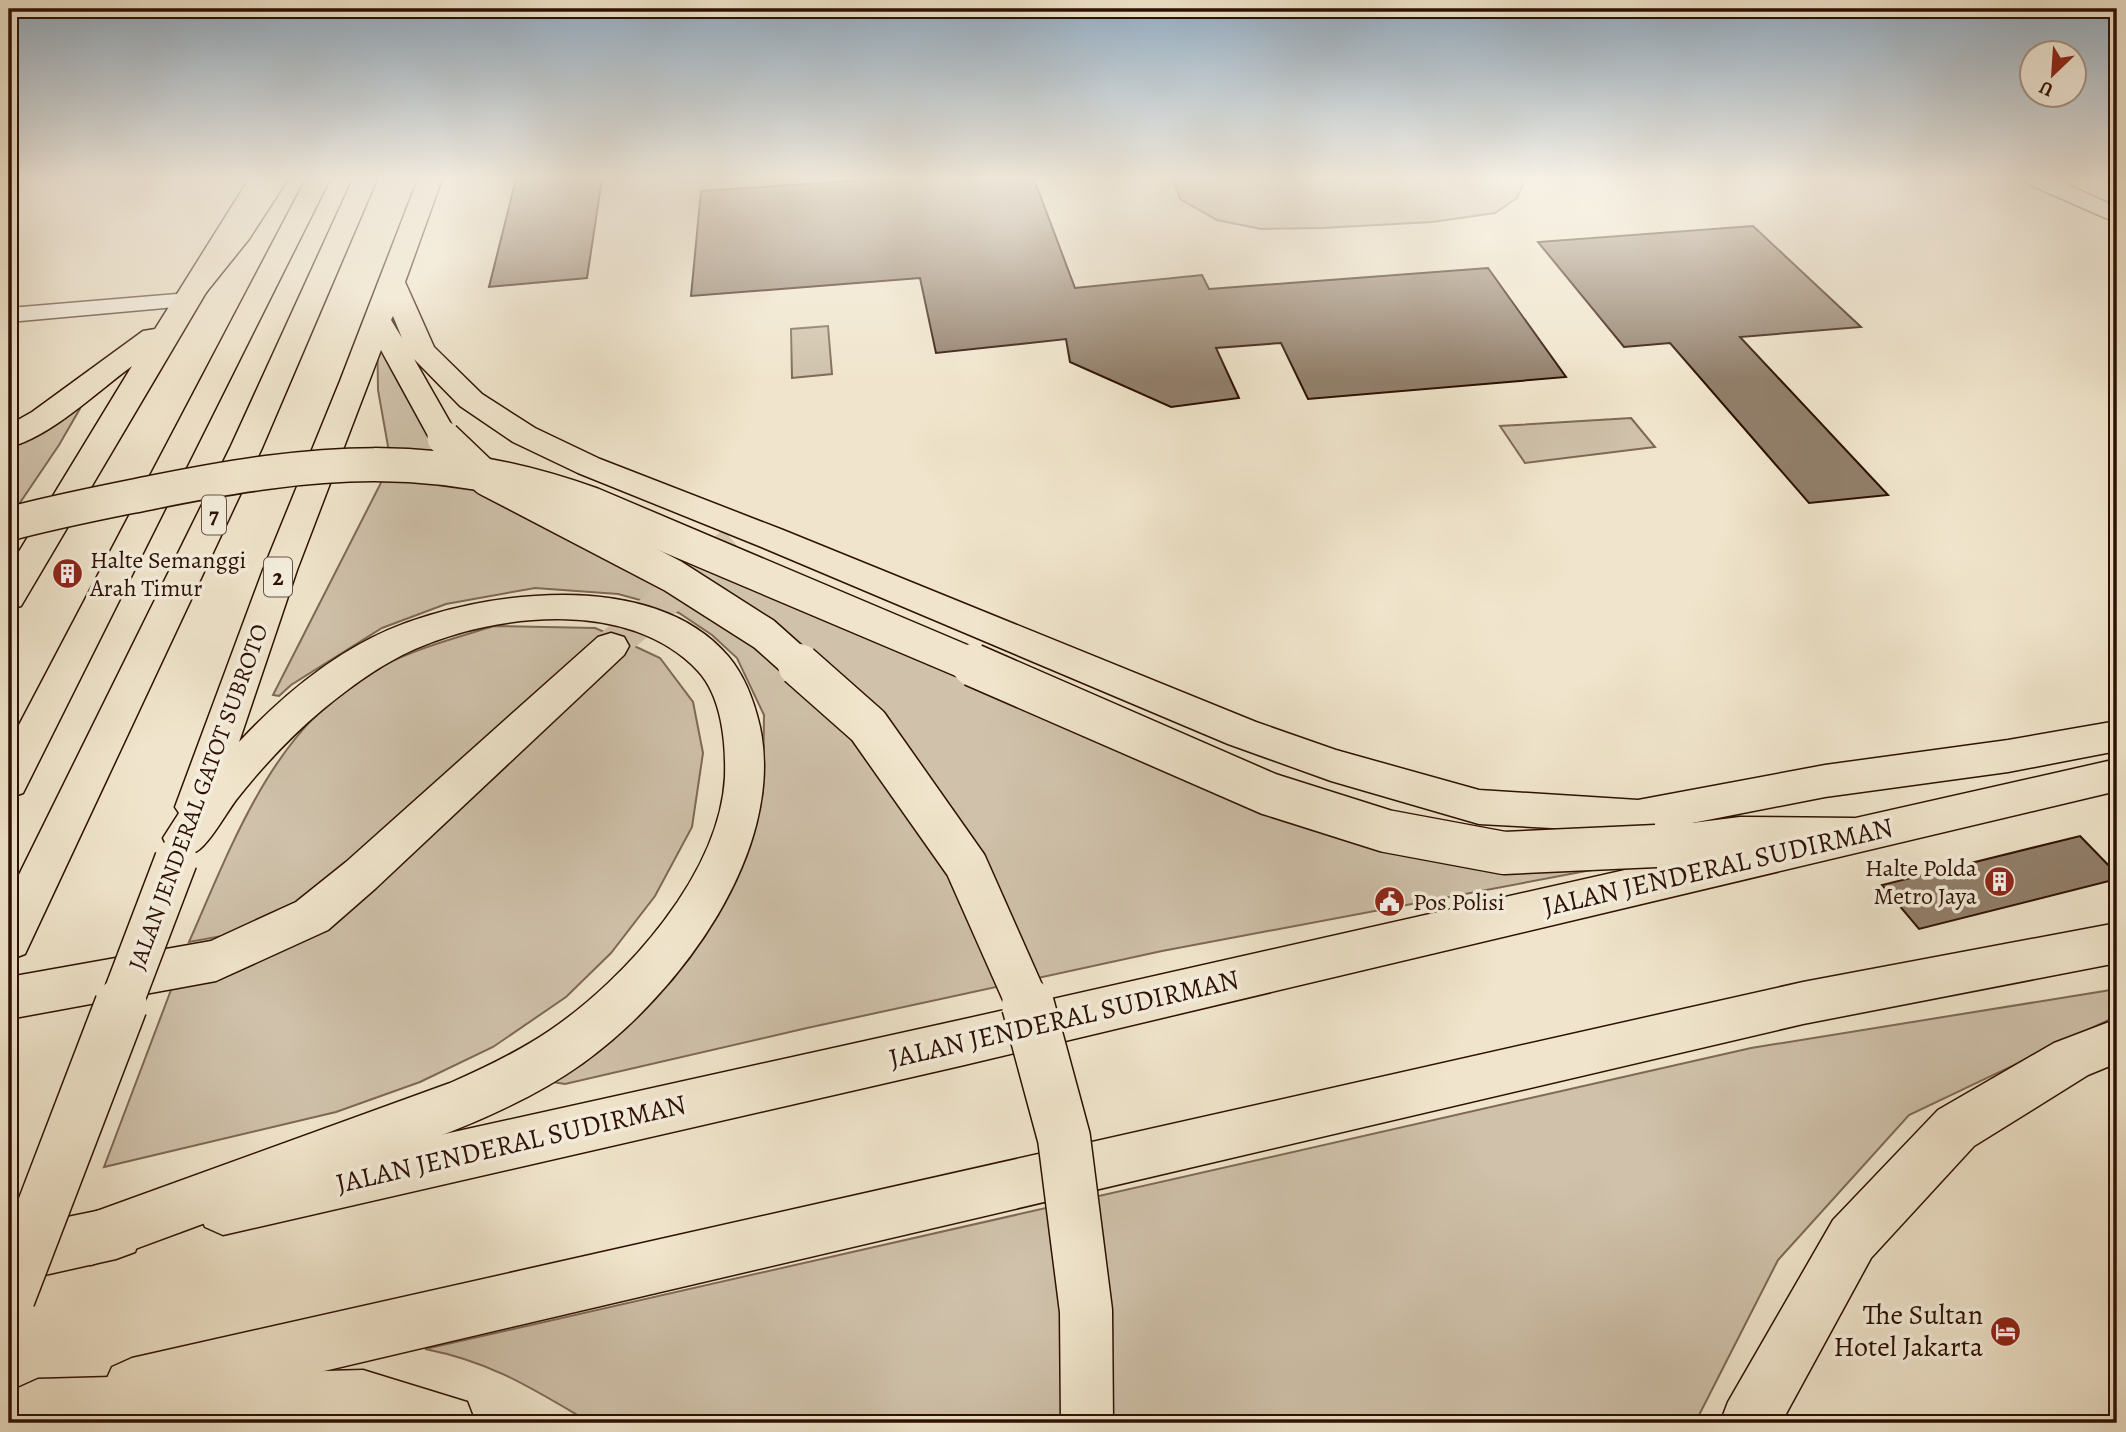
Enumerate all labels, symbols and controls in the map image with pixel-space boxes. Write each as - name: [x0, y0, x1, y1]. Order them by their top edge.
- north arrow: [2018, 38, 2088, 108]
- text: U: [2035, 74, 2057, 103]
- road number: 7: [202, 495, 226, 534]
- place label: Halte Semanggi Arah Timur: [89, 544, 246, 604]
- building icon: Halte Semanggi Arah Timur: [50, 557, 84, 591]
- road number: 2: [264, 558, 292, 596]
- street label: JALAN JENDERAL GATOT SUBROTO: [120, 620, 276, 974]
- street label: JALAN JENDERAL SUDIRMAN: [1539, 808, 1897, 926]
- place label: Halte Polda Metro Jaya: [1865, 852, 1978, 912]
- building icon: Halte Polda Metro Jaya: [1983, 865, 2017, 899]
- public building icon: Pos Polisi: [1373, 885, 1407, 919]
- place label: Pos Polisi: [1413, 886, 1505, 918]
- street label: JALAN JENDERAL SUDIRMAN: [885, 960, 1243, 1078]
- street label: JALAN JENDERAL SUDIRMAN: [332, 1085, 690, 1203]
- place label: The Sultan Hotel Jakarta: [1834, 1296, 1983, 1366]
- hotel icon: The Sultan Hotel Jakarta: [1989, 1314, 2023, 1348]

